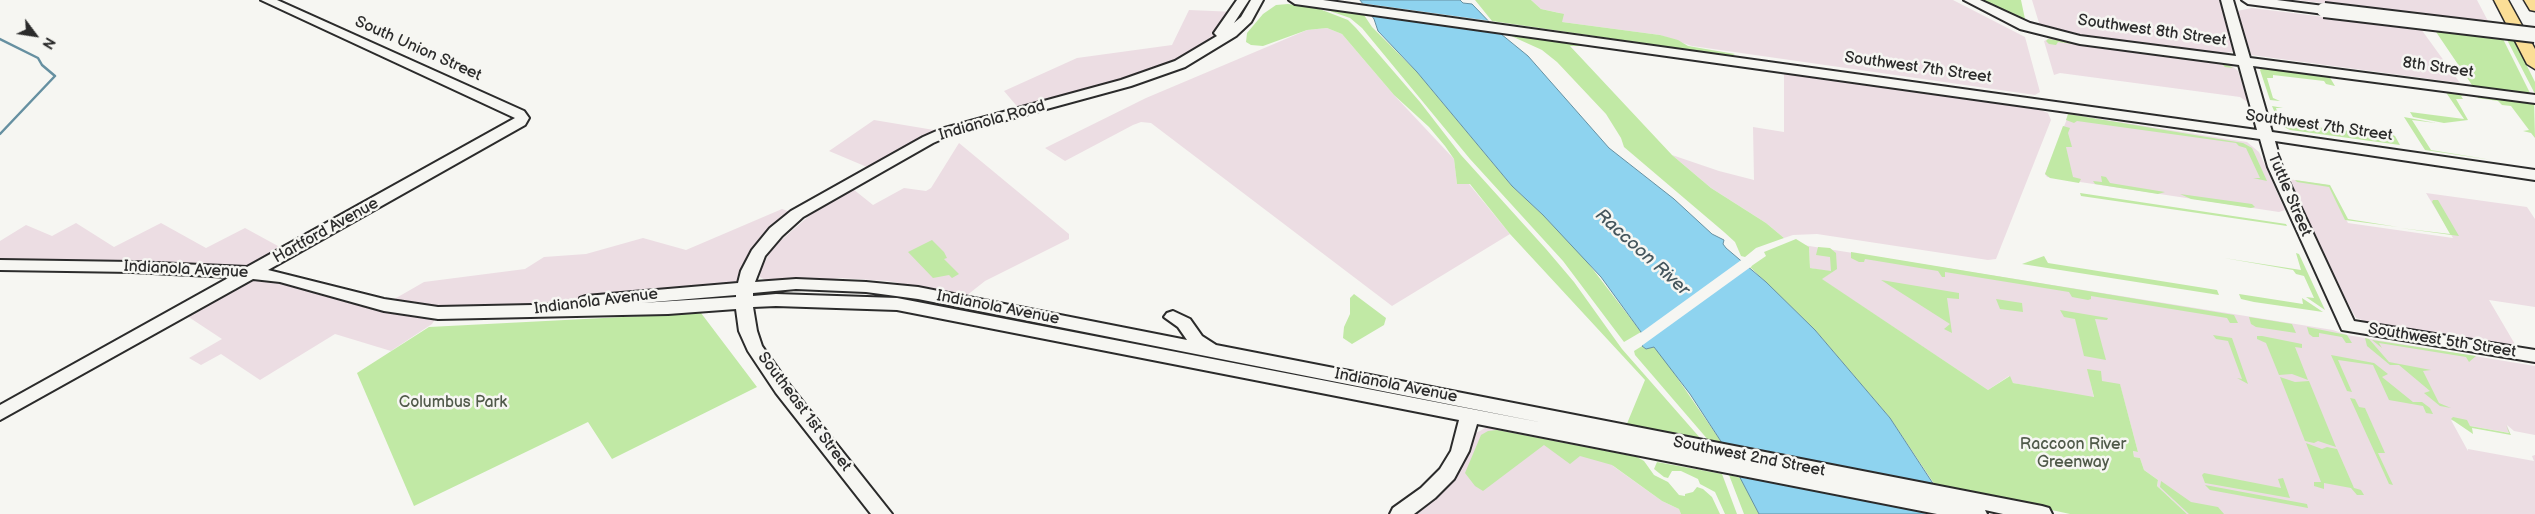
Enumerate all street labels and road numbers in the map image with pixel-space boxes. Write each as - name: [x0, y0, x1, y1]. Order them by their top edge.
- street label: Southwest 8th Street: [2077, 11, 2227, 51]
- street label: South Union Street: [352, 12, 484, 86]
- street label: Southwest 7th Street: [1843, 48, 1993, 88]
- street label: 8th Street: [2401, 54, 2475, 82]
- street label: Indianola Road: [937, 97, 1047, 145]
- street label: Southwest 7th Street: [2244, 106, 2394, 146]
- street label: Tuttle Street: [2263, 151, 2315, 239]
- street label: Hartford Avenue: [270, 194, 382, 268]
- street label: Indianola Avenue: [123, 257, 249, 283]
- street label: Indianola Avenue: [533, 285, 659, 319]
- street label: Indianola Avenue: [935, 287, 1061, 329]
- street label: Southwest 5th Street: [2367, 320, 2517, 362]
- street label: Southeast 1st Street: [753, 349, 855, 475]
- street label: Indianola Avenue: [1333, 365, 1459, 407]
- street label: Southwest 2nd Street: [1671, 433, 1827, 481]

